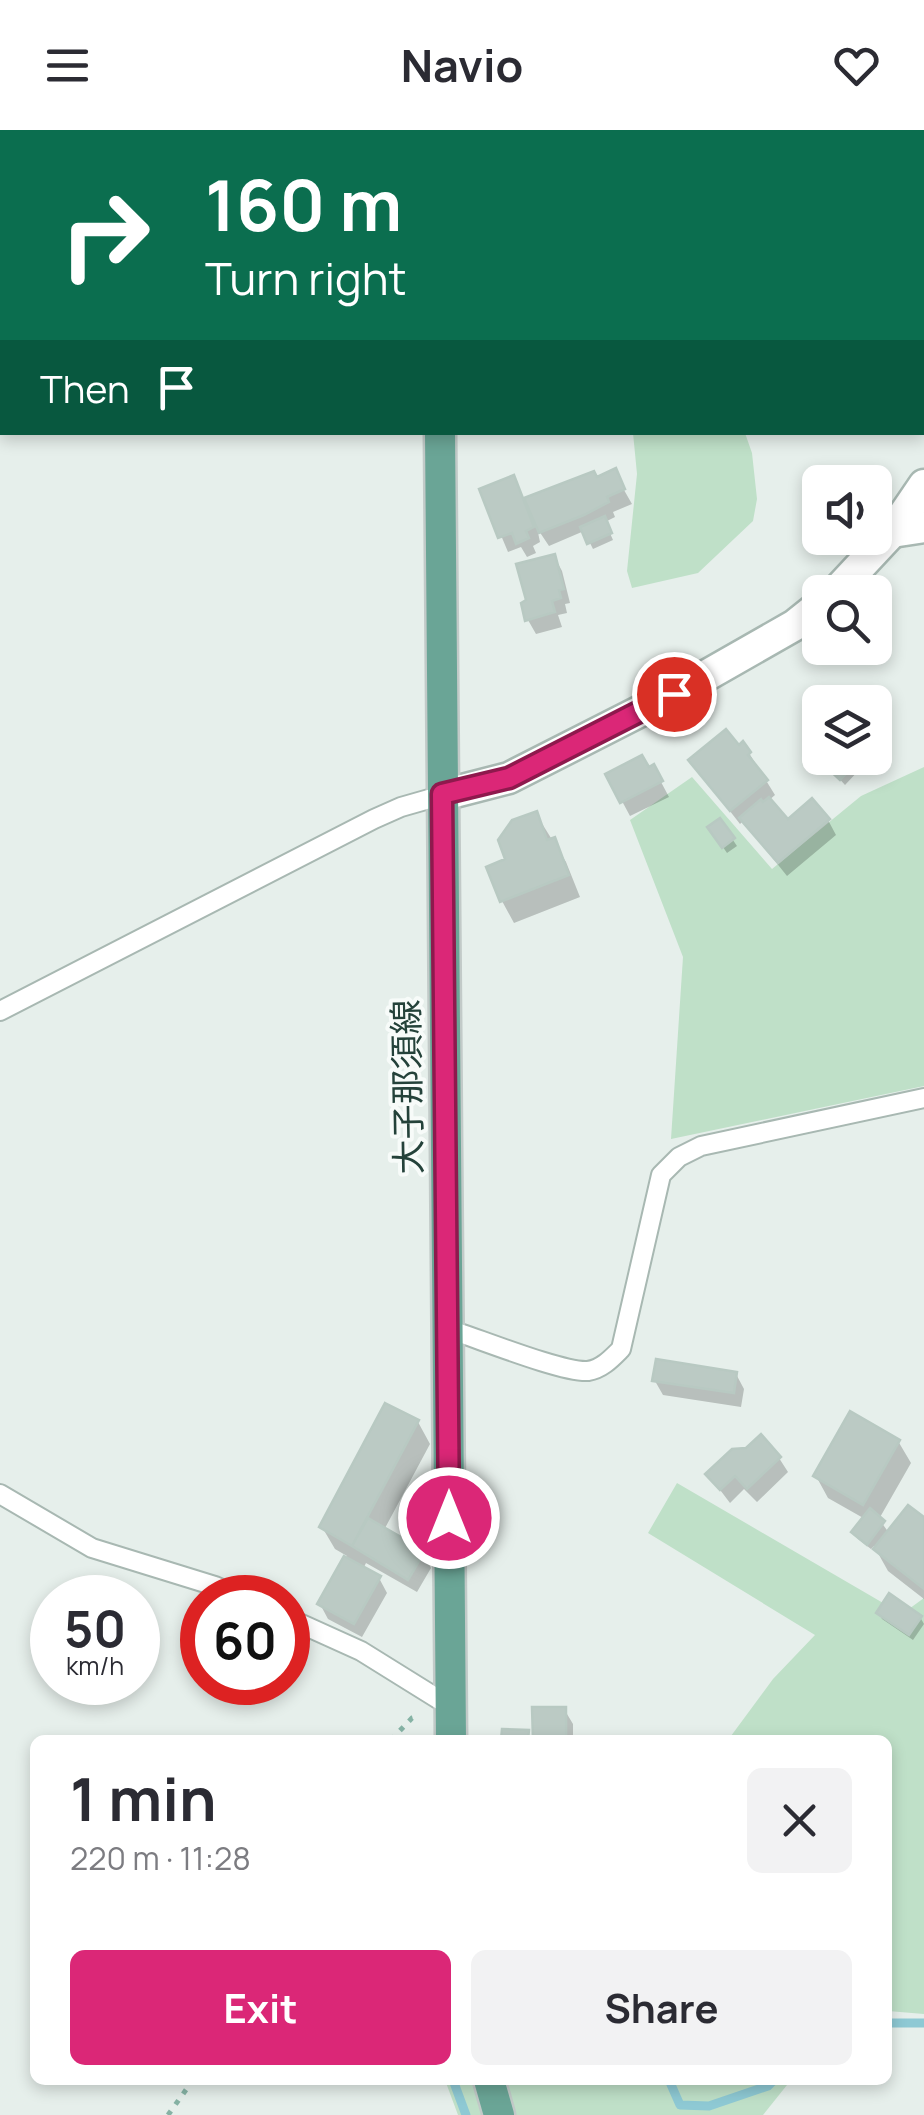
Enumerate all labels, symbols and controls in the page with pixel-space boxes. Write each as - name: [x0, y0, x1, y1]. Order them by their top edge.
- text: Navio: [401, 34, 523, 96]
- icon: menu: [40, 38, 95, 93]
- icon: heart: [829, 38, 884, 93]
- text: 160 m: [205, 156, 402, 252]
- icon: right: [40, 170, 170, 300]
- text: Turn right: [205, 247, 406, 309]
- icon: arrive: [149, 360, 204, 415]
- text: Then: [40, 362, 129, 414]
- map controls: [802, 465, 892, 775]
- button: sound: [802, 465, 892, 555]
- button: search: [802, 575, 892, 665]
- pin: [632, 652, 717, 737]
- icon: arrive: [647, 667, 702, 722]
- button: layers: [802, 685, 892, 775]
- street label: 大子那須線: [381, 999, 433, 1175]
- position arrow: [397, 1466, 501, 1570]
- speed limit sign: 60: [180, 1575, 310, 1705]
- text: 50: [64, 1594, 126, 1662]
- text: km/h: [66, 1648, 124, 1683]
- text: 1 min: [70, 1757, 217, 1839]
- button: close: [747, 1768, 852, 1873]
- text: 220 m · 11:28: [70, 1836, 251, 1880]
- button: Exit: [70, 1950, 451, 2065]
- button: Share: [471, 1950, 852, 2065]

